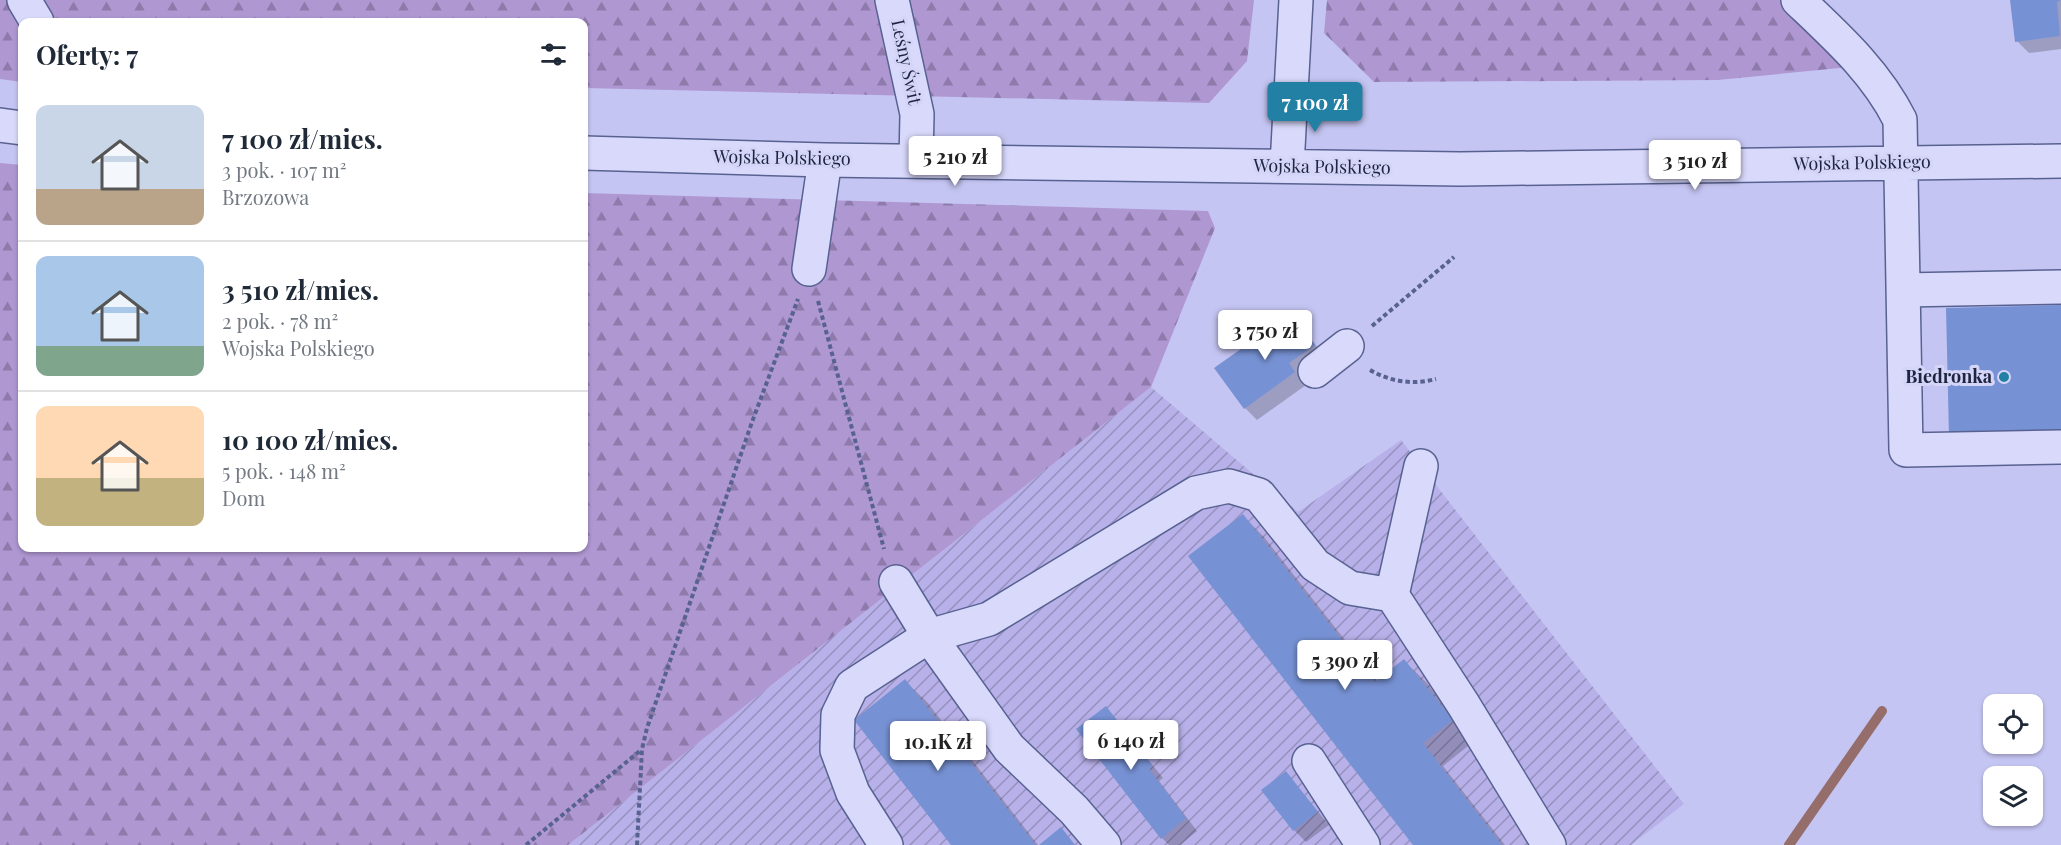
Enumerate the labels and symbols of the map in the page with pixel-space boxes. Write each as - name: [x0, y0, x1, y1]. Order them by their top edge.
- street label: Leśny Świt: [886, 17, 928, 107]
- pin: 7 100 zł: [1253, 82, 1377, 133]
- pin: 5 210 zł: [893, 136, 1017, 187]
- pin: 3 510 zł: [1633, 140, 1757, 191]
- street label: Wojska Polskiego: [712, 144, 851, 170]
- street label: Wojska Polskiego: [1792, 149, 1931, 175]
- street label: Wojska Polskiego: [1252, 153, 1391, 179]
- pin: 3 750 zł: [1203, 310, 1327, 361]
- place label: Biedronka: [1905, 364, 1993, 388]
- marker: Biedronka: [1997, 370, 2011, 384]
- pin: 5 390 zł: [1283, 640, 1407, 691]
- pin: 6 140 zł: [1069, 720, 1193, 771]
- pin: 10.1K zł: [876, 721, 1000, 772]

